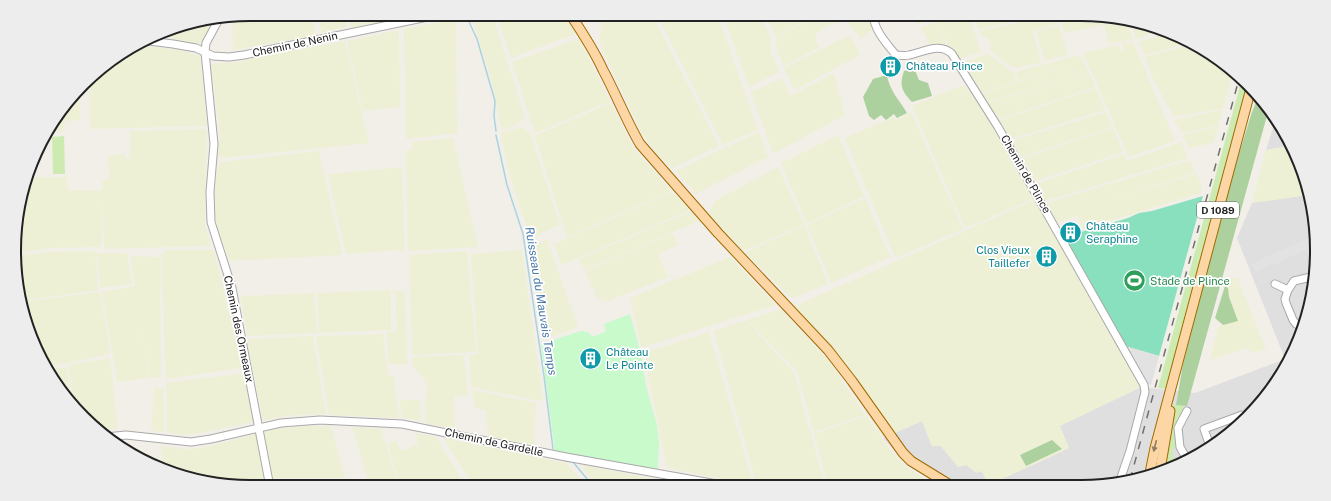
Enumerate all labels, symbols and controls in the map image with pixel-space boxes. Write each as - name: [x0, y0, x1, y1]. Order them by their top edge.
- street label: Chemin de Nenin: [251, 29, 339, 59]
- building icon: Château Plince: [877, 53, 903, 79]
- place label: Château Plince: [906, 60, 983, 72]
- street label: Chemin de Plince: [999, 133, 1053, 215]
- road number: D 1089: [1197, 202, 1239, 218]
- building icon: Château Seraphine: [1057, 219, 1083, 245]
- place label: Château Seraphine: [1086, 220, 1138, 245]
- water label: Ruisseau du Mauvais Temps: [522, 226, 560, 376]
- building icon: Clos Vieux Taillefer: [1033, 243, 1059, 269]
- place label: Clos Vieux Taillefer: [976, 244, 1030, 269]
- sports icon: Stade de Plince: [1121, 268, 1147, 294]
- street label: Chemin des Ormeaux: [222, 274, 256, 384]
- place label: Stade de Plince: [1150, 275, 1230, 287]
- building icon: Château Le Pointe: [577, 345, 603, 371]
- place label: Château Le Pointe: [606, 346, 653, 371]
- street label: Chemin de Gardelle: [444, 426, 544, 458]
- one-way arrow: [1152, 440, 1158, 452]

